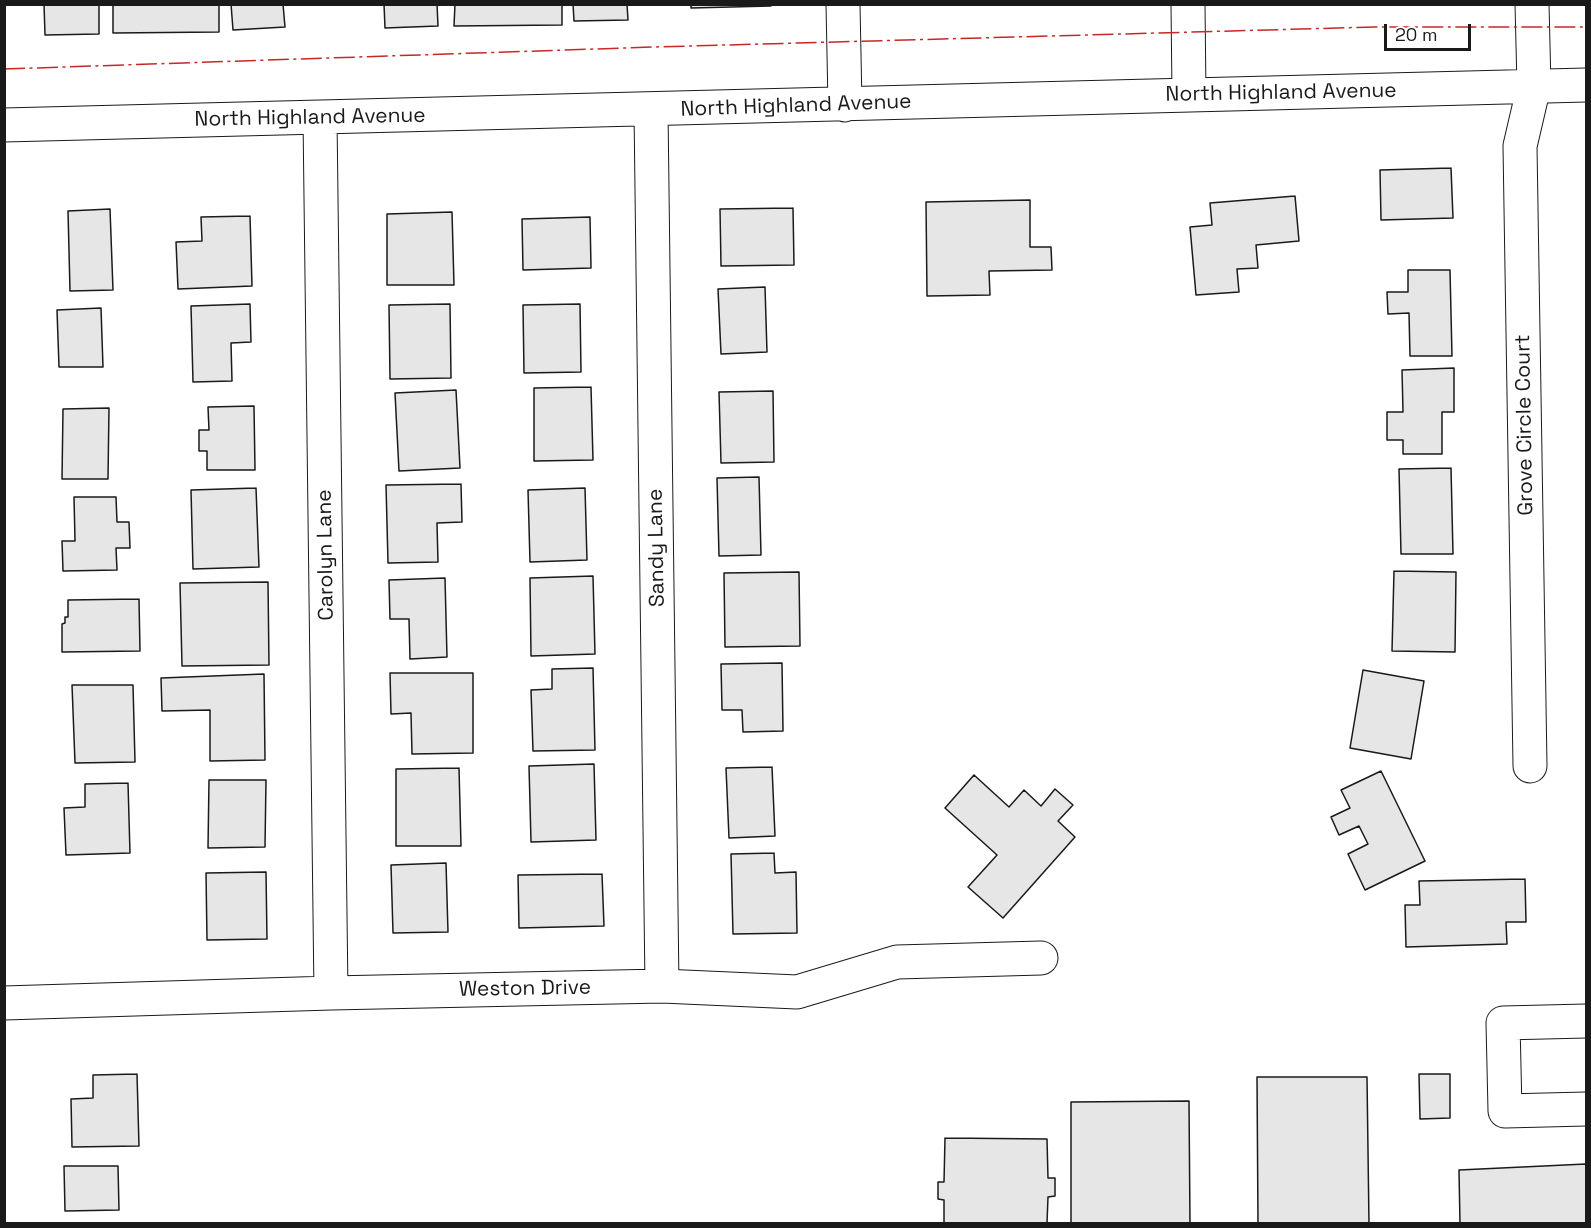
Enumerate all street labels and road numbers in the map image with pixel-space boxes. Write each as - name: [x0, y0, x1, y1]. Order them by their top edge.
- street label: North Highland Avenue: [1165, 78, 1397, 108]
- street label: North Highland Avenue: [680, 89, 912, 123]
- street label: North Highland Avenue: [194, 103, 426, 133]
- street label: Grove Circle Court: [1511, 334, 1539, 516]
- street label: Carolyn Lane: [312, 489, 340, 621]
- street label: Sandy Lane: [643, 489, 671, 607]
- street label: Weston Drive: [459, 975, 591, 1003]

